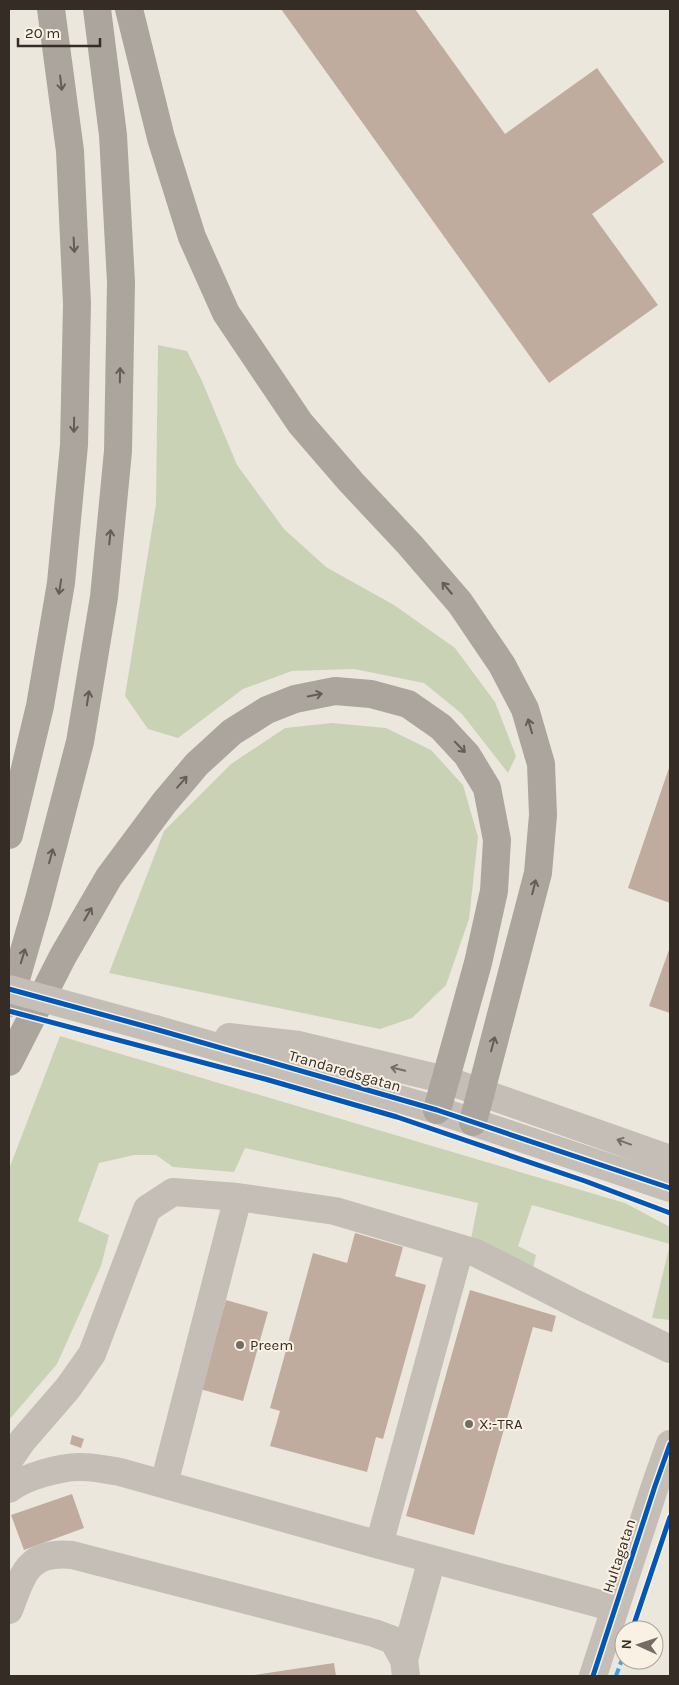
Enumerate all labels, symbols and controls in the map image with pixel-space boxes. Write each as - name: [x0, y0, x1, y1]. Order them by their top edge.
- scale bar: [18, 15, 100, 47]
- text: 20 m: [25, 24, 60, 42]
- one-way arrow: [56, 75, 66, 91]
- one-way arrow: [69, 237, 79, 253]
- one-way arrow: [115, 367, 125, 384]
- one-way arrow: [69, 416, 79, 433]
- one-way arrow: [105, 529, 115, 545]
- one-way arrow: [55, 579, 65, 595]
- one-way arrow: [441, 582, 452, 595]
- one-way arrow: [306, 689, 322, 699]
- one-way arrow: [83, 690, 93, 706]
- one-way arrow: [525, 719, 534, 735]
- one-way arrow: [454, 741, 466, 753]
- one-way arrow: [176, 775, 188, 788]
- one-way arrow: [46, 848, 56, 864]
- one-way arrow: [530, 879, 539, 895]
- one-way arrow: [83, 907, 93, 921]
- one-way arrow: [18, 949, 28, 965]
- one-way arrow: [489, 1037, 499, 1053]
- street label: Trandaredsgatan: [287, 1046, 403, 1096]
- one-way arrow: [391, 1064, 407, 1073]
- one-way arrow: [617, 1137, 633, 1146]
- place label: Preem: [250, 1336, 293, 1354]
- marker: Preem: [234, 1339, 246, 1351]
- place label: X:-TRA: [479, 1415, 523, 1433]
- marker: X:-TRA: [463, 1418, 475, 1430]
- street label: Hultagatan: [599, 1517, 639, 1595]
- north arrow: [614, 1620, 664, 1670]
- text: N: [618, 1639, 635, 1650]

